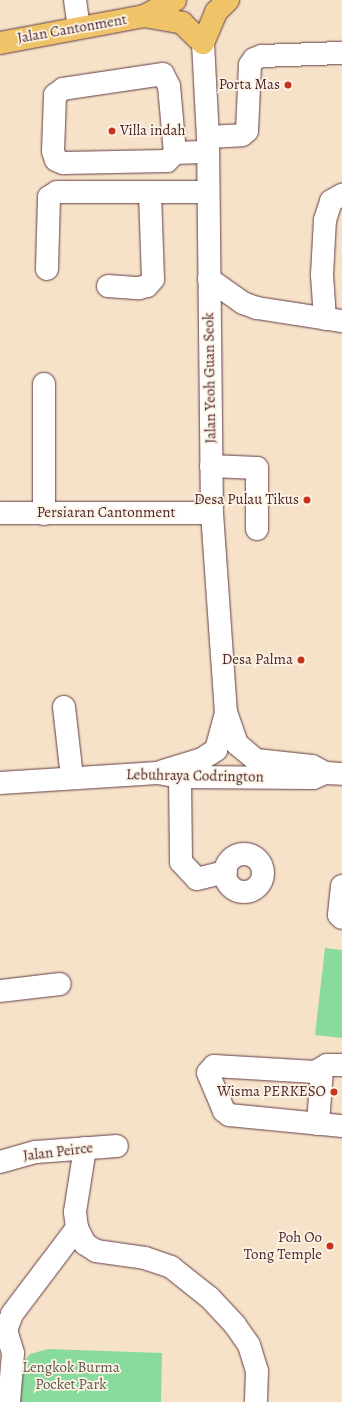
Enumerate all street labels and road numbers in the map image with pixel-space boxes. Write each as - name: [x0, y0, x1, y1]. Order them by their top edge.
- street label: Jalan Cantonment: [16, 11, 128, 47]
- street label: Jalan Yeoh Guan Seok: [200, 312, 220, 444]
- street label: Persiaran Cantonment: [37, 504, 175, 522]
- street label: Lebuhraya Codrington: [126, 766, 264, 786]
- street label: Jalan Peirce: [22, 1139, 94, 1165]

